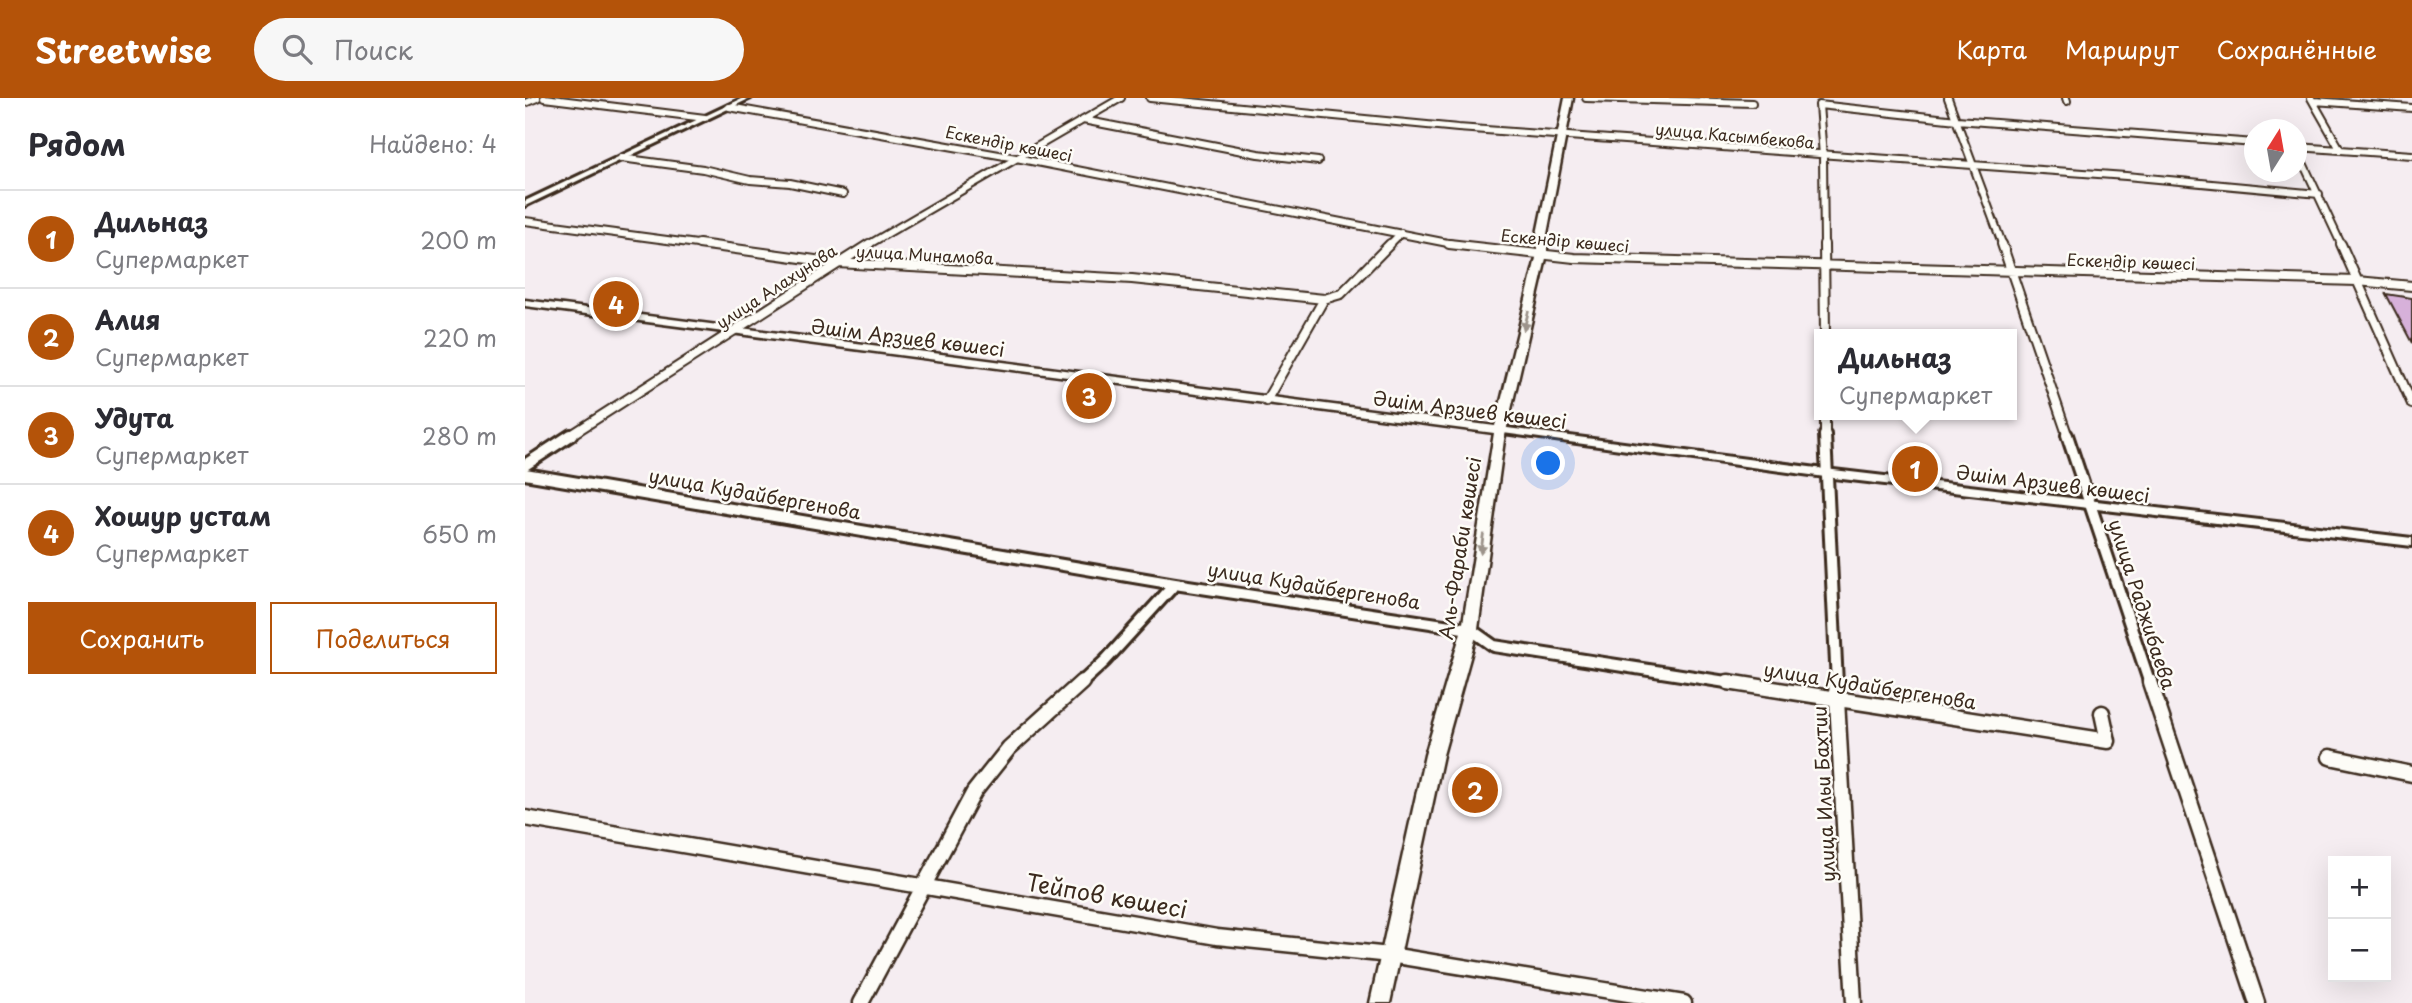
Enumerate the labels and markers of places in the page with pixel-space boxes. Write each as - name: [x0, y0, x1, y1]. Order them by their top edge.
- pin: 4: [593, 278, 639, 330]
- pin: 3: [1066, 370, 1112, 422]
- pin: 1: [1892, 443, 1938, 495]
- pin: 2: [1452, 764, 1498, 816]

